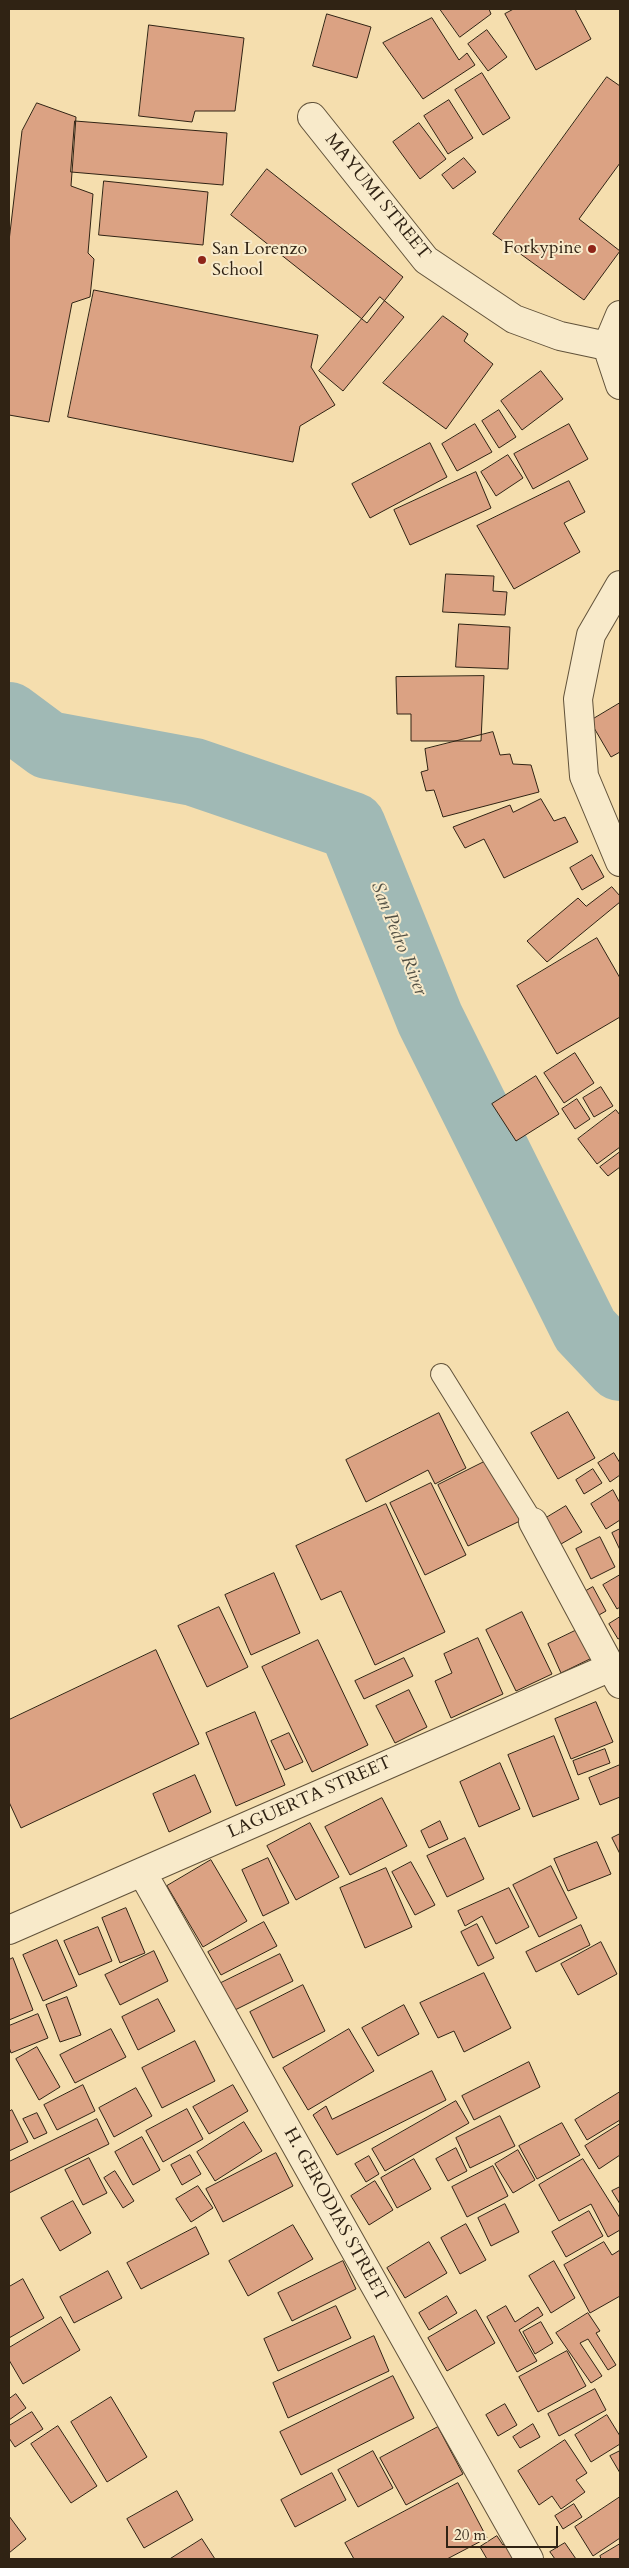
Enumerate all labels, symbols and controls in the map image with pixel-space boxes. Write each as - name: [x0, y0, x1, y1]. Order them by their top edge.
- street label: MAYUMI STREET: [320, 130, 434, 264]
- place label: Forkypine: [503, 238, 582, 260]
- place label: San Lorenzo School: [212, 239, 307, 282]
- marker: Forkypine: [586, 243, 598, 255]
- marker: San Lorenzo School: [196, 254, 208, 266]
- water label: San Pedro River: [365, 879, 431, 999]
- street label: LAGUERTA STREET: [225, 1752, 395, 1844]
- street label: H. GERODIAS STREET: [278, 2124, 392, 2306]
- scale bar: [449, 2516, 562, 2548]
- text: 20 m: [454, 2525, 486, 2545]

